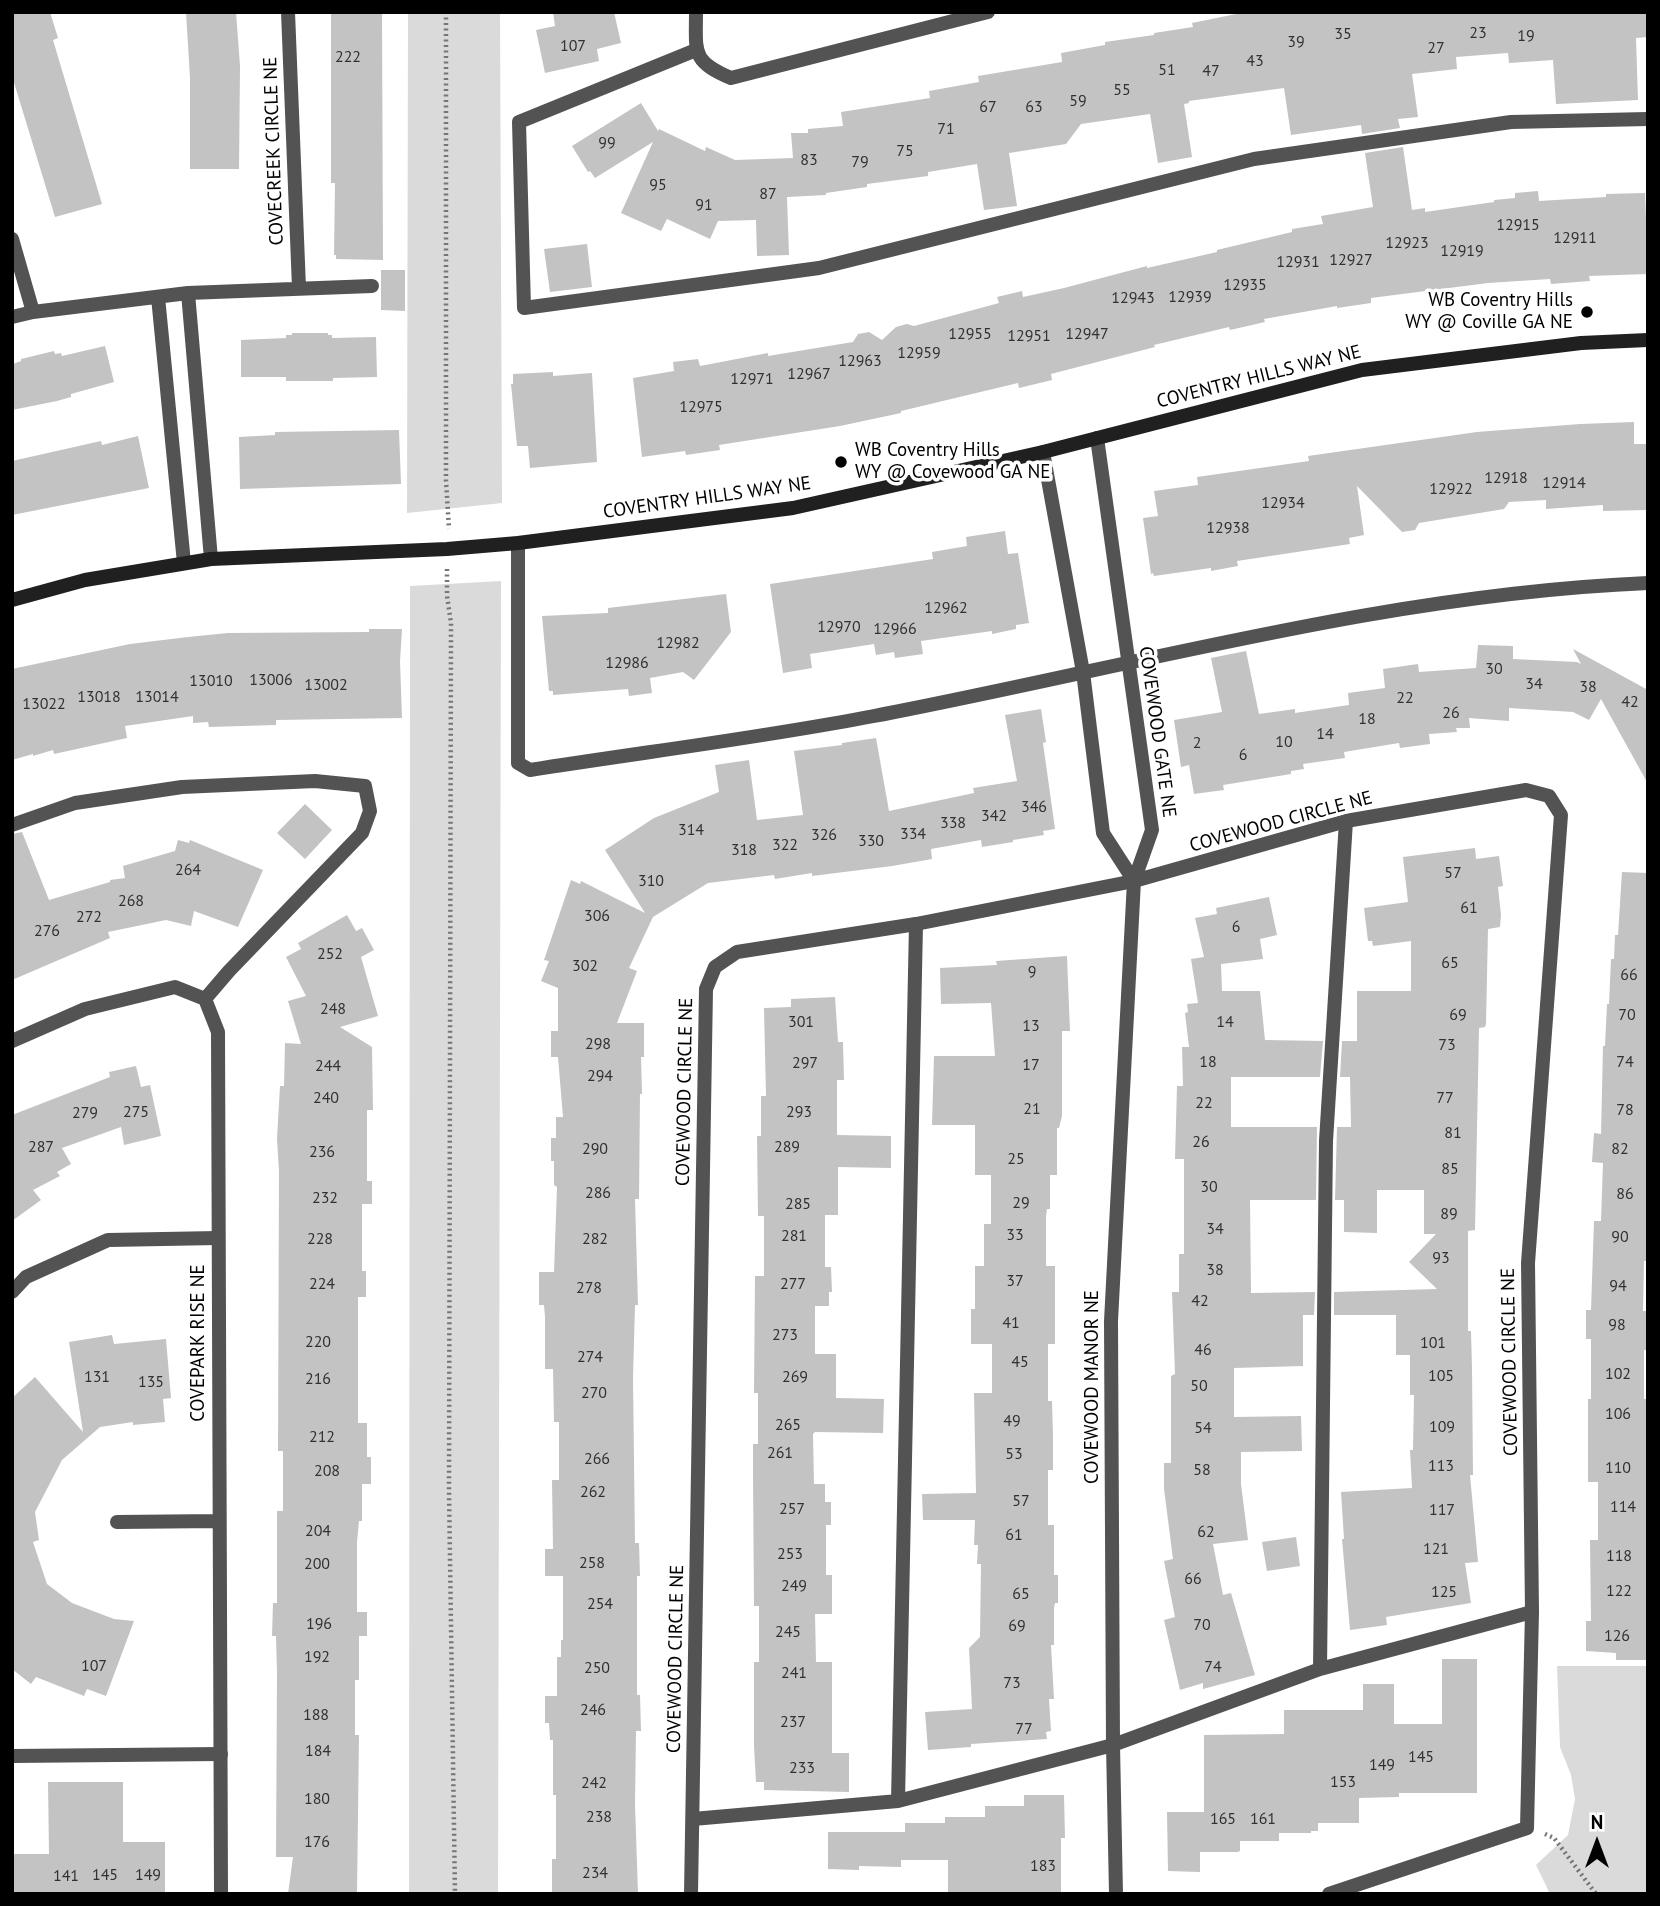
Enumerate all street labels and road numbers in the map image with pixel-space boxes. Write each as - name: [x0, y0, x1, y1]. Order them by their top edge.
- street label: COVECREEK CIRCLE NE: [259, 56, 289, 246]
- street label: COVENTRY HILLS WAY NE: [1154, 341, 1364, 413]
- street label: COVENTRY HILLS WAY NE: [602, 472, 812, 524]
- street label: COVEWOOD GATE NE: [1134, 645, 1180, 819]
- street label: COVEWOOD CIRCLE NE: [1187, 787, 1375, 857]
- street label: COVEWOOD CIRCLE NE: [672, 998, 698, 1186]
- street label: COVEPARK RISE NE: [188, 1264, 210, 1422]
- street label: COVEWOOD CIRCLE NE: [1497, 1268, 1523, 1456]
- street label: COVEWOOD MANOR NE: [1082, 1290, 1104, 1484]
- street label: COVEWOOD CIRCLE NE: [663, 1565, 689, 1753]

